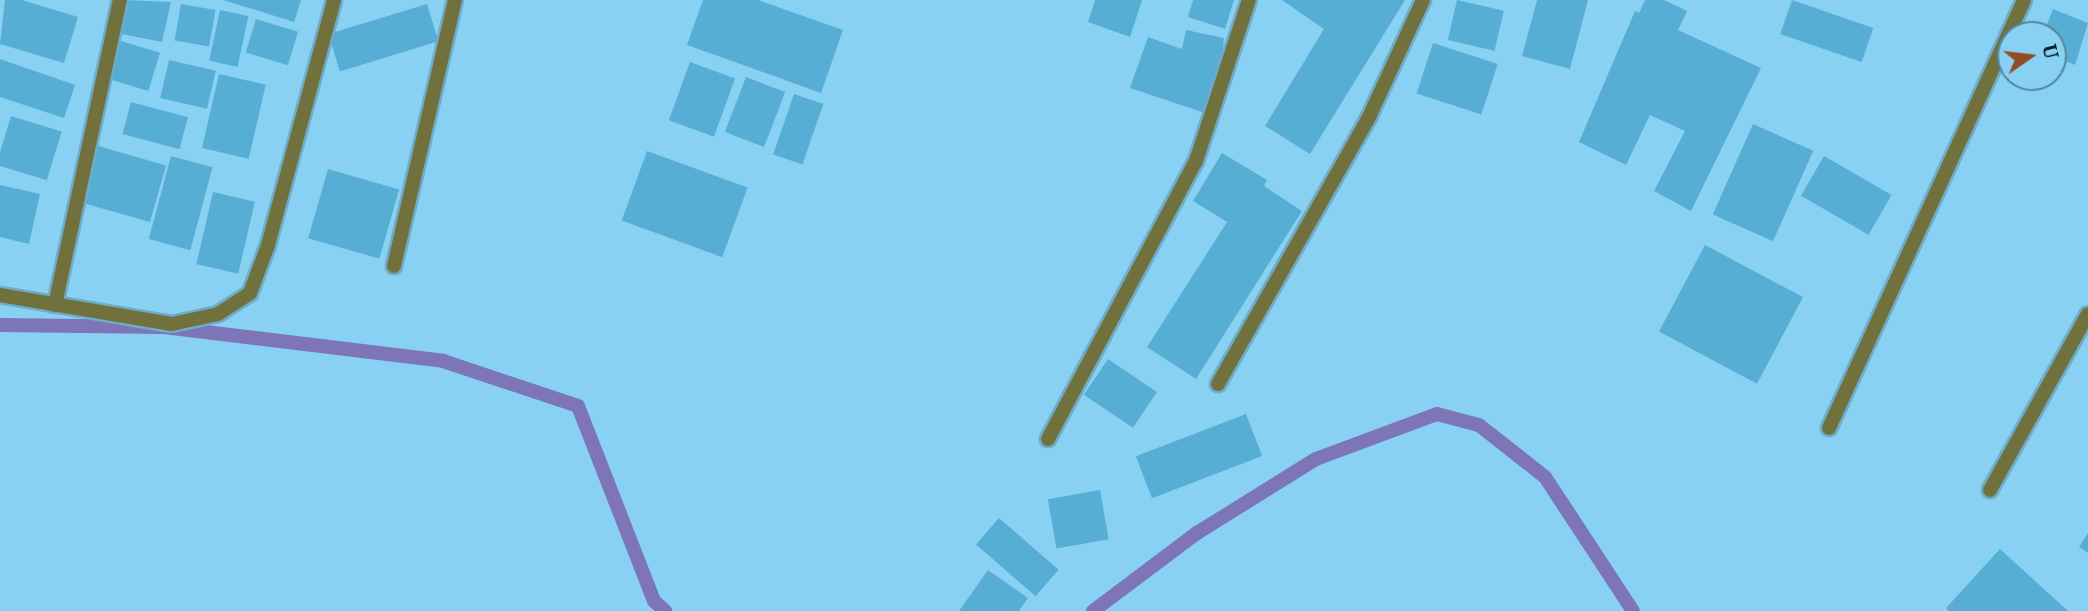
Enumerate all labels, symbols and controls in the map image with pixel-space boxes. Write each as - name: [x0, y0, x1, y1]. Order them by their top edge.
- north arrow: [1997, 21, 2067, 91]
- text: U: [2036, 41, 2065, 61]

